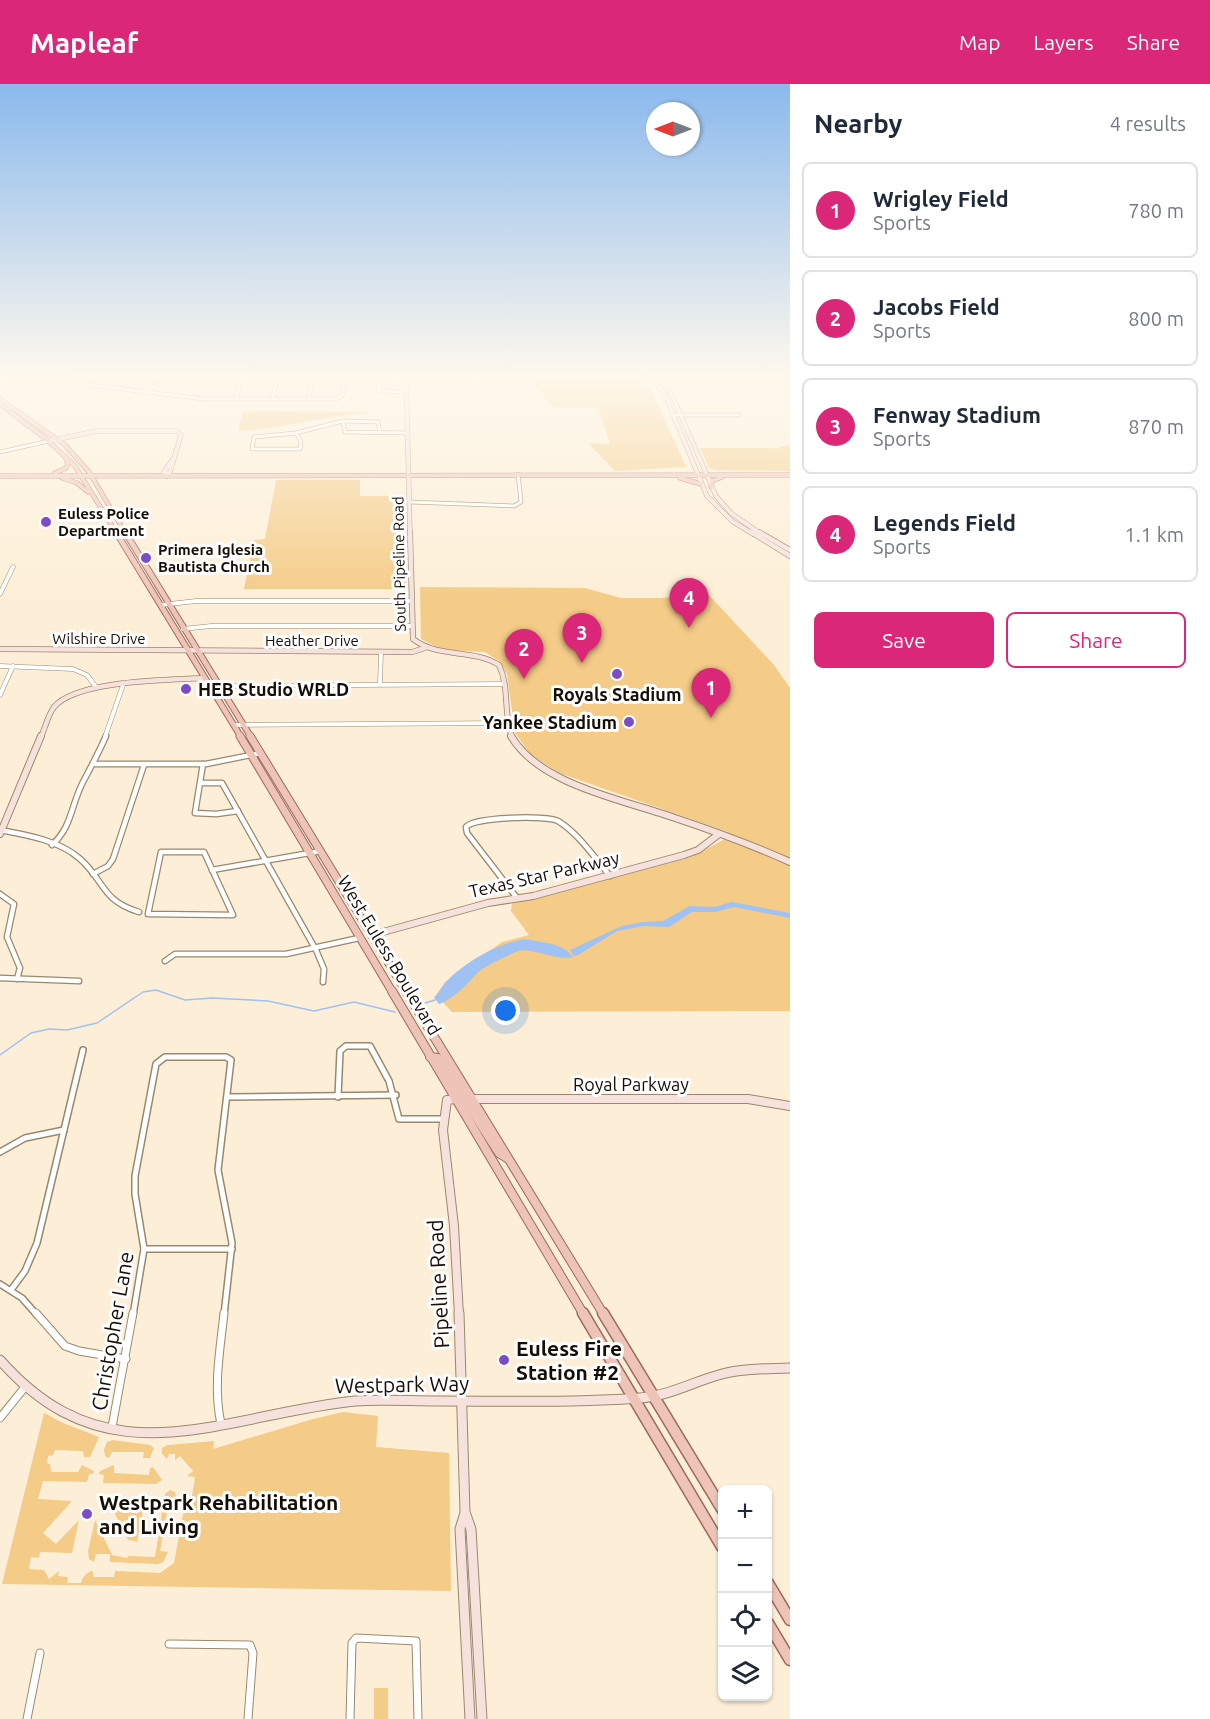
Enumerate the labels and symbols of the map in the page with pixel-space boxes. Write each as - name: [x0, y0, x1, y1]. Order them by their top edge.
- north arrow: [646, 102, 700, 156]
- street label: South Pipeline Road: [389, 496, 409, 632]
- place label: Euless Police Department: [58, 505, 149, 539]
- marker: Euless Police Department: [39, 515, 53, 529]
- place label: Primera Iglesia Bautista Church: [158, 541, 270, 575]
- marker: Primera Iglesia Bautista Church: [139, 551, 153, 565]
- pin: 4: [670, 578, 708, 628]
- pin: 3: [562, 614, 602, 663]
- street label: Wilshire Drive: [52, 630, 146, 647]
- pin: 2: [504, 630, 544, 679]
- street label: Heather Drive: [265, 632, 359, 649]
- marker: Royals Stadium: [610, 667, 624, 681]
- pin: 1: [692, 668, 730, 718]
- place label: HEB Studio WRLD: [198, 679, 349, 699]
- marker: HEB Studio WRLD: [179, 682, 193, 696]
- place label: Royals Stadium: [553, 684, 681, 704]
- place label: Yankee Stadium: [482, 712, 617, 732]
- marker: Yankee Stadium: [622, 715, 636, 729]
- street label: Texas Star Parkway: [467, 847, 621, 901]
- street label: West Euless Boulevard: [335, 872, 445, 1038]
- your location: [491, 996, 520, 1025]
- street label: Royal Parkway: [573, 1074, 689, 1094]
- street label: Pipeline Road: [423, 1219, 453, 1349]
- street label: Christopher Lane: [86, 1250, 138, 1412]
- place label: Euless Fire Station #2: [516, 1336, 622, 1384]
- marker: Euless Fire Station #2: [497, 1353, 511, 1367]
- street label: Westpark Way: [335, 1371, 469, 1397]
- place label: Westpark Rehabilitation and Living: [99, 1490, 338, 1538]
- marker: Westpark Rehabilitation and Living: [80, 1507, 94, 1521]

